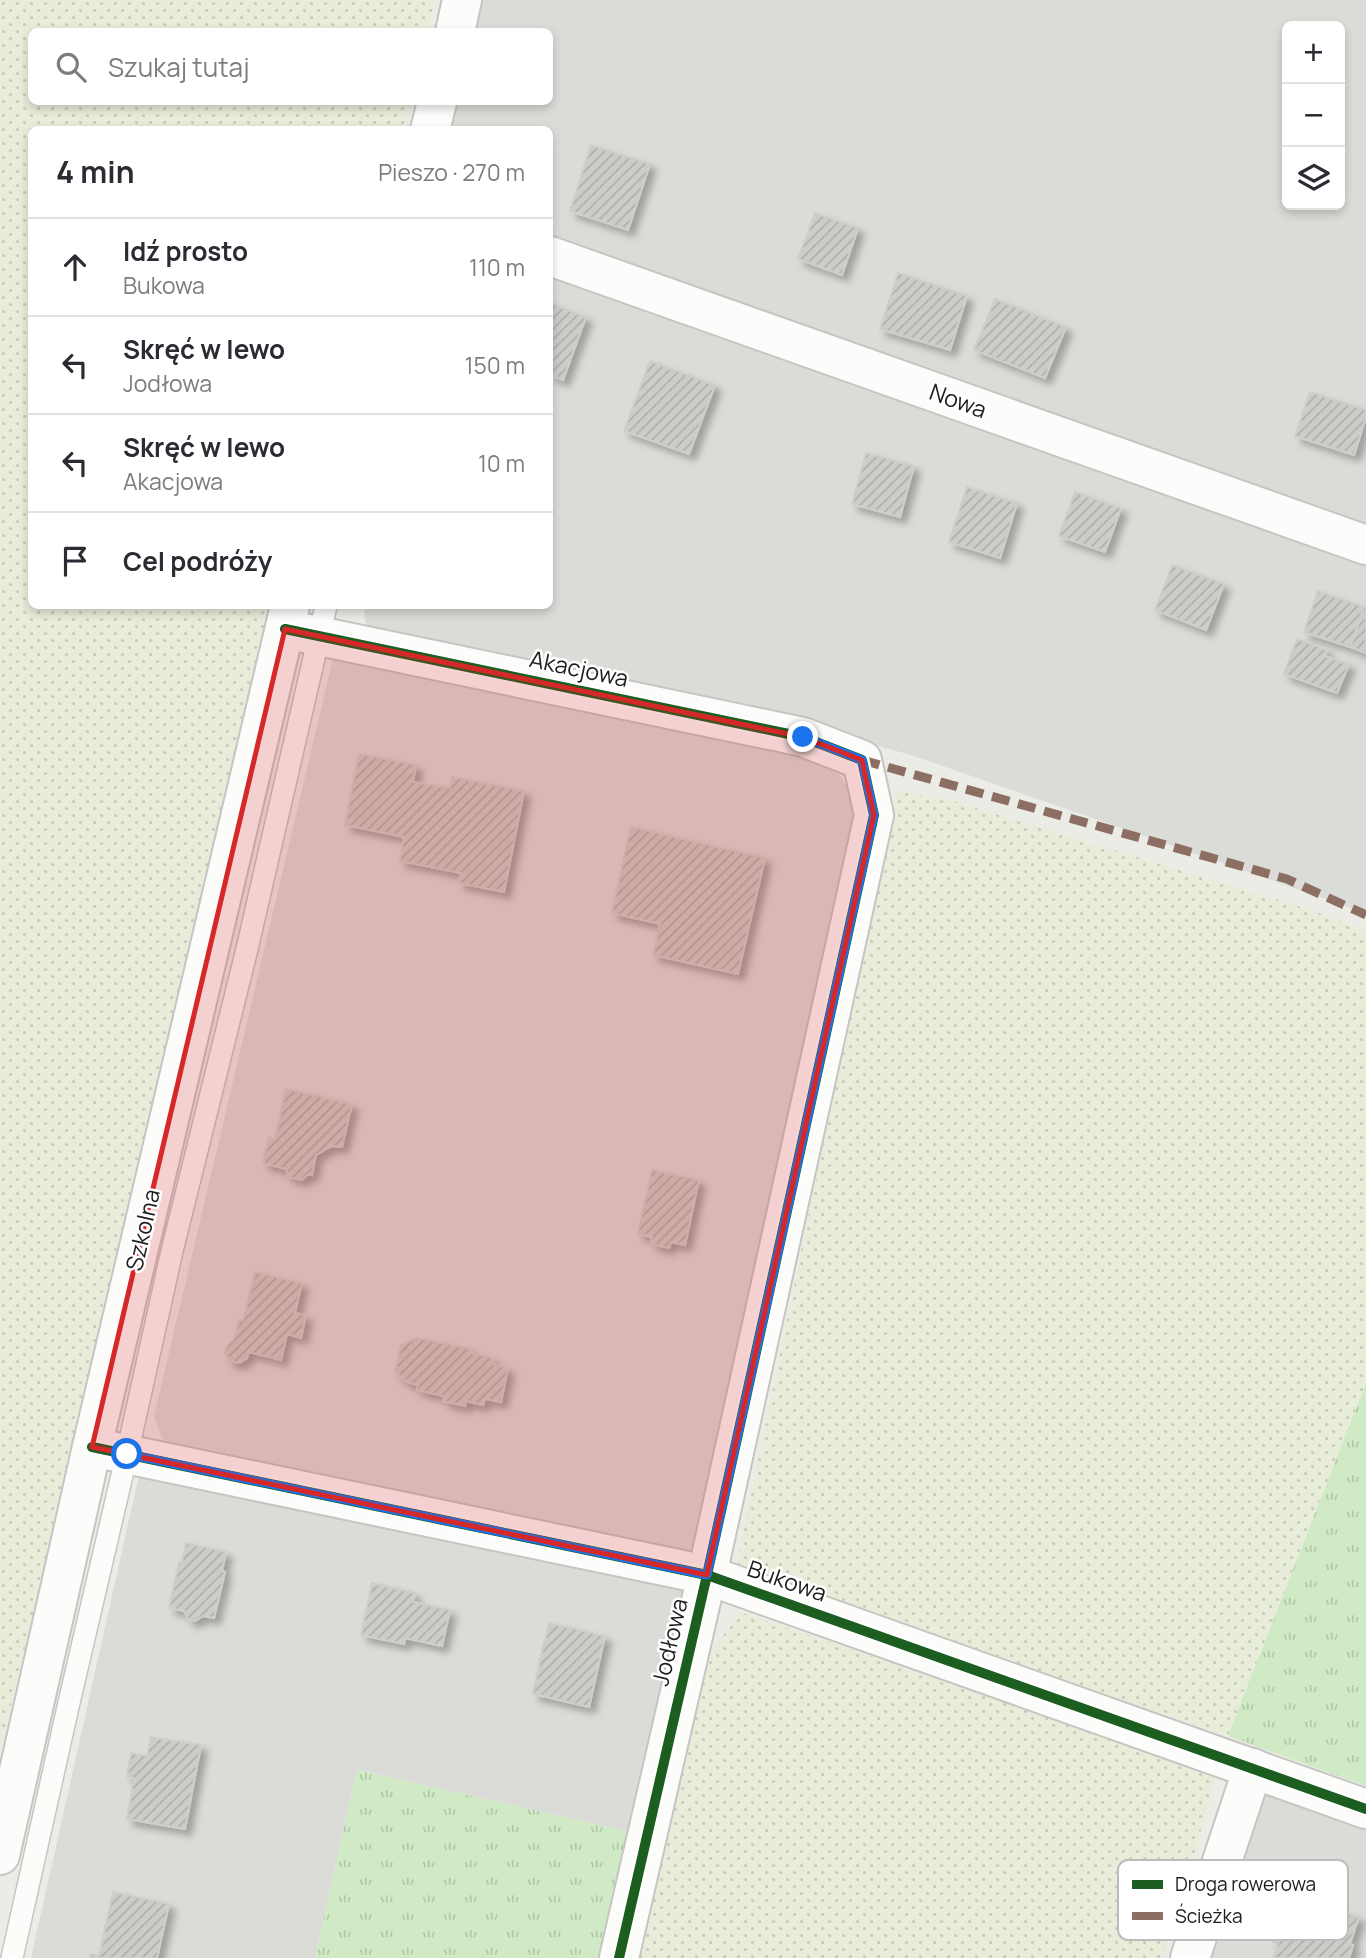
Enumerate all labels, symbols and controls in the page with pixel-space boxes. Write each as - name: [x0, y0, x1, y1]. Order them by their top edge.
- map controls: [1282, 21, 1345, 210]
- button: +: [1282, 21, 1345, 84]
- search box: [28, 28, 553, 105]
- icon: search: [52, 48, 90, 86]
- text: Szukaj tutaj: [108, 49, 250, 85]
- button: −: [1282, 84, 1345, 147]
- button: layers: [1282, 147, 1345, 210]
- text: 4 min: [56, 151, 134, 192]
- text: Pieszo · 270 m: [378, 156, 525, 188]
- text: Idź prosto: [123, 233, 248, 269]
- icon: ahead: [56, 248, 94, 286]
- text: 110 m: [469, 251, 525, 283]
- text: Bukowa: [123, 269, 205, 301]
- text: Skręć w lewo: [123, 331, 285, 367]
- icon: left: [56, 346, 94, 384]
- text: 150 m: [465, 349, 525, 381]
- text: Jodłowa: [123, 367, 212, 399]
- street label: Nowa: [925, 375, 991, 425]
- text: Skręć w lewo: [123, 429, 285, 465]
- icon: left: [56, 444, 94, 482]
- text: 10 m: [478, 447, 525, 479]
- text: Akacjowa: [123, 465, 223, 497]
- icon: arrive: [56, 542, 94, 580]
- text: Cel podróży: [123, 543, 272, 579]
- street label: Akacjowa: [527, 642, 632, 694]
- route end: [787, 721, 818, 752]
- street label: Szkolna: [117, 1186, 167, 1274]
- route start: [111, 1438, 142, 1469]
- street label: Bukowa: [743, 1552, 831, 1609]
- street label: Jodłowa: [643, 1595, 695, 1689]
- legend: [1118, 1860, 1348, 1940]
- text: Droga rowerowa: [1175, 1871, 1316, 1897]
- text: Ścieżka: [1175, 1903, 1243, 1929]

